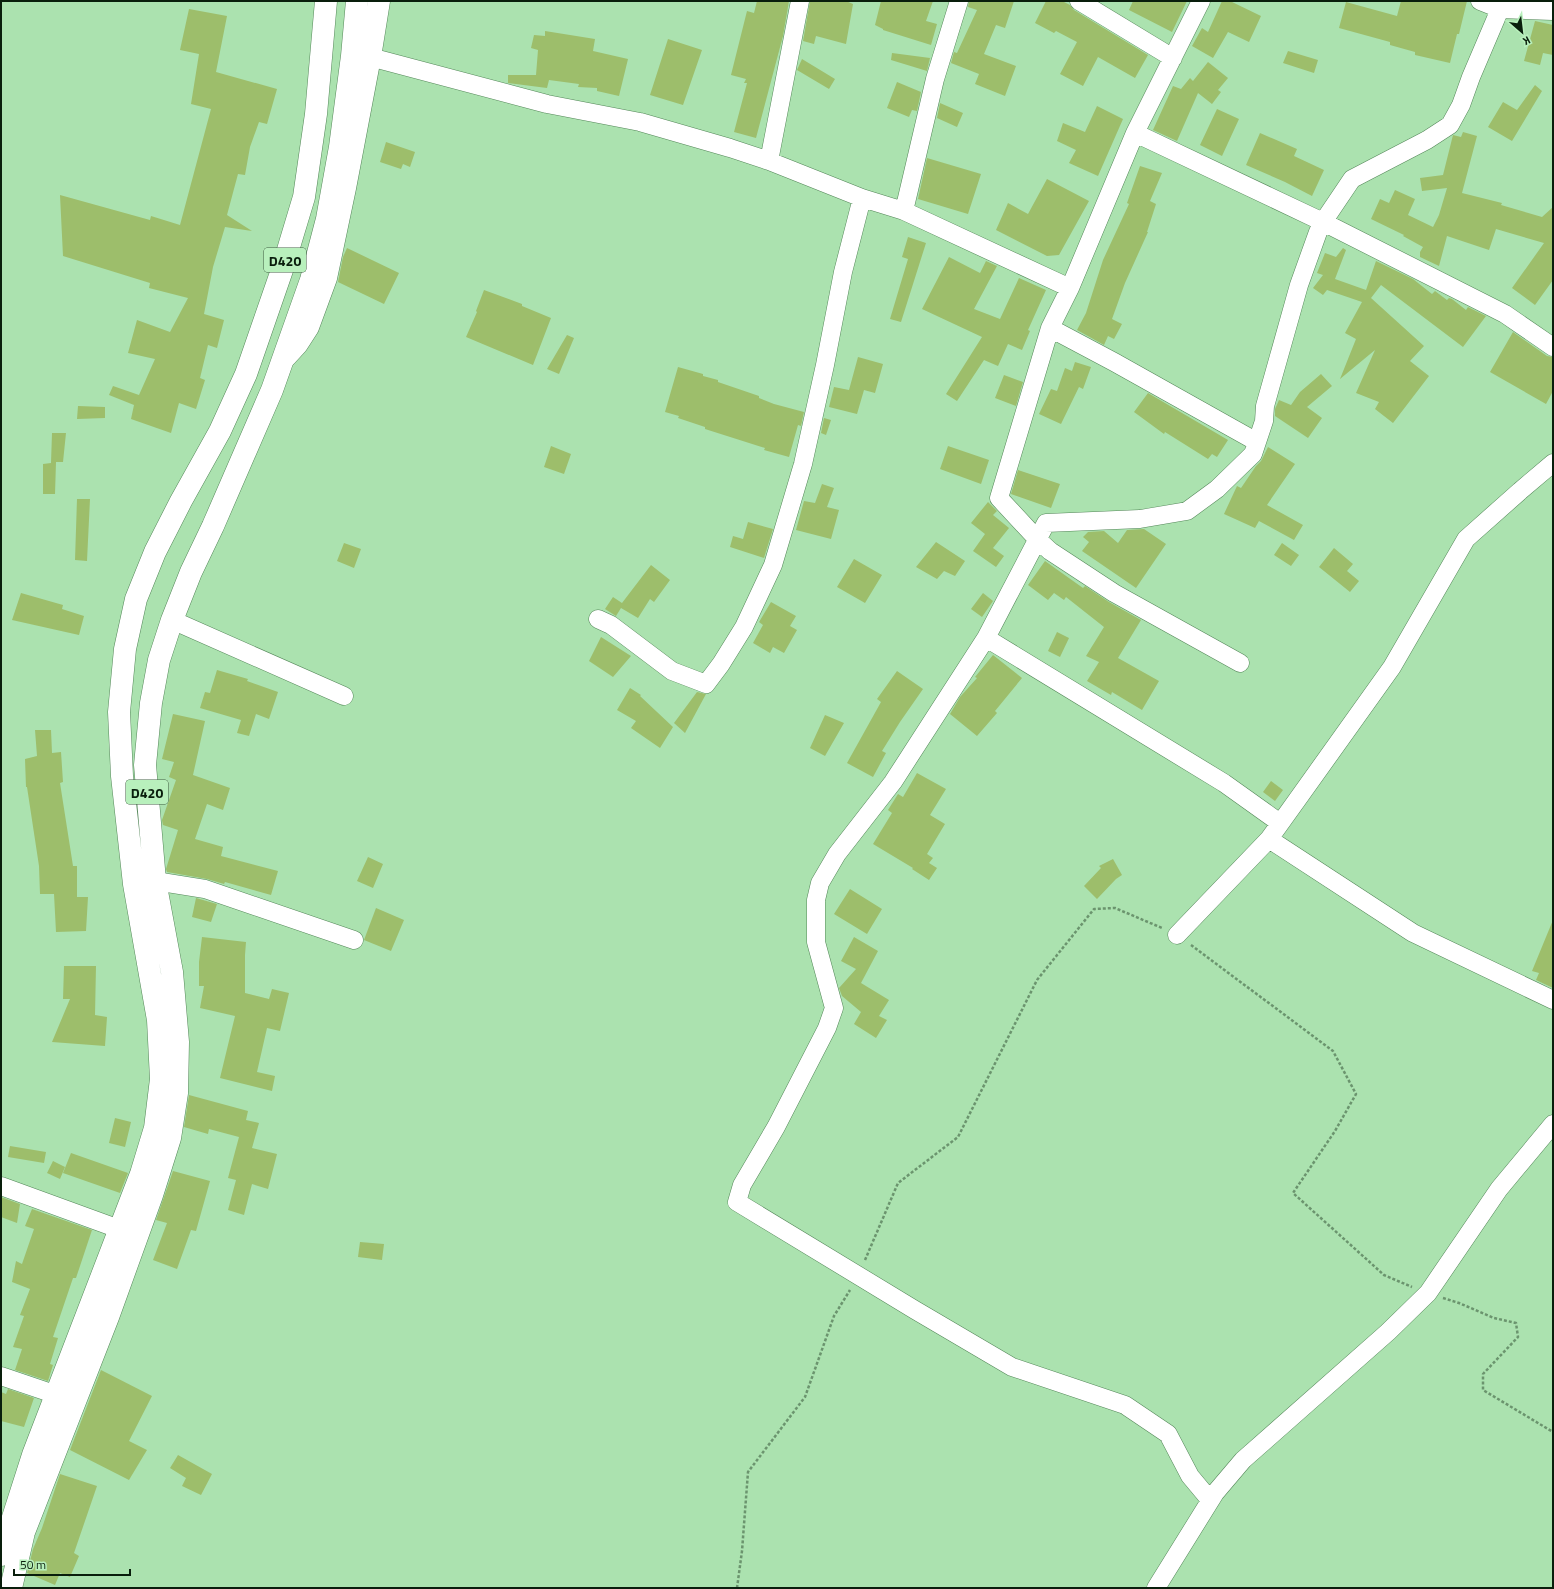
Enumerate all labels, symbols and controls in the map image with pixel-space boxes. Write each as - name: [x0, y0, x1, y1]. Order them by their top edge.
- north arrow: [1502, 12, 1542, 52]
- text: K: [1520, 32, 1533, 50]
- road number: D420: [264, 248, 306, 272]
- road number: D420: [126, 780, 168, 804]
- scale bar: [14, 1551, 130, 1577]
- text: 50 m: [20, 1555, 46, 1574]

